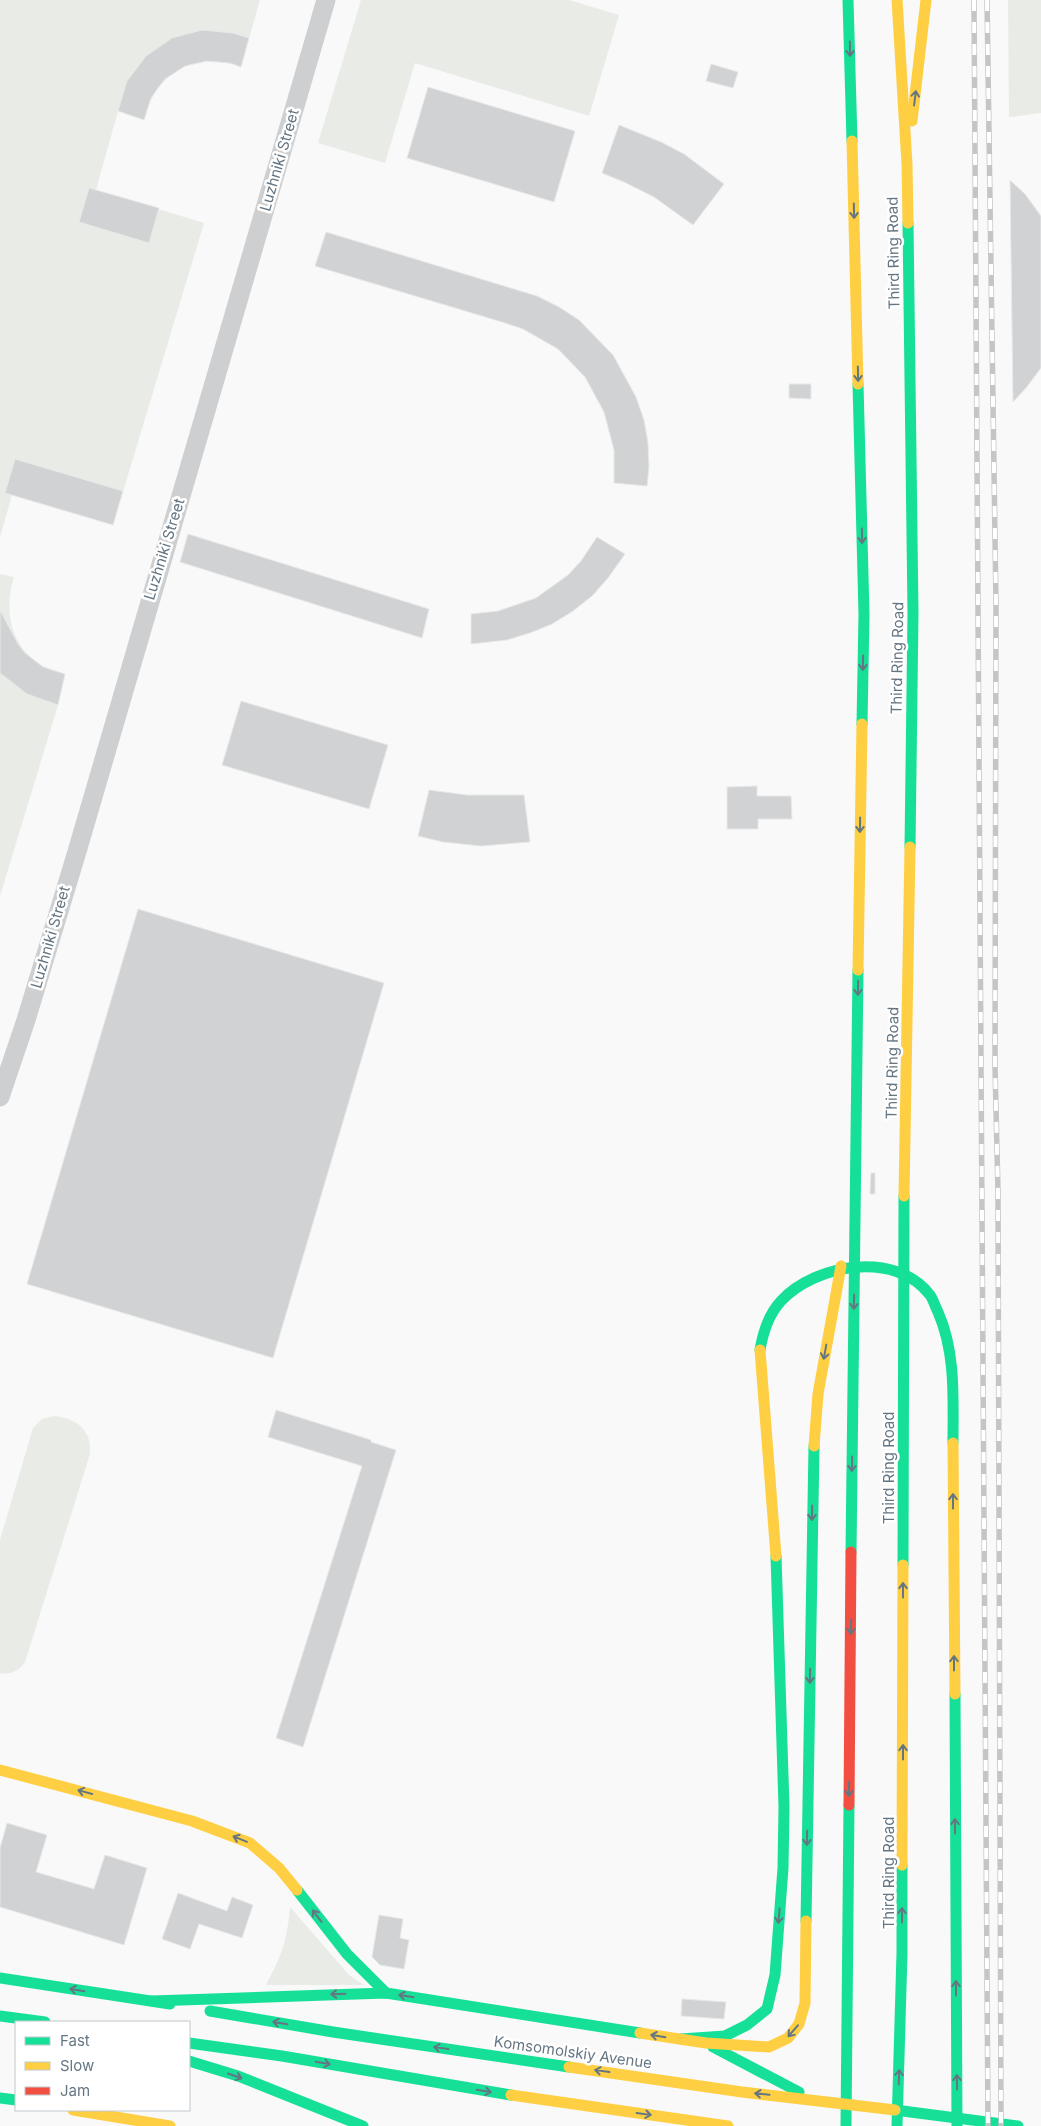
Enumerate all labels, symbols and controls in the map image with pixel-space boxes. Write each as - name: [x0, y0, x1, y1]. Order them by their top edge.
- one-way arrow: [845, 40, 855, 56]
- one-way arrow: [910, 91, 920, 107]
- street label: Luzhniki Street: [255, 107, 303, 213]
- street label: Third Ring Road: [883, 196, 903, 310]
- one-way arrow: [849, 202, 859, 219]
- one-way arrow: [853, 365, 863, 381]
- street label: Luzhniki Street: [140, 496, 189, 602]
- one-way arrow: [857, 528, 866, 544]
- street label: Third Ring Road: [887, 601, 907, 715]
- one-way arrow: [858, 654, 868, 670]
- one-way arrow: [856, 817, 865, 833]
- street label: Luzhniki Street: [26, 884, 74, 990]
- one-way arrow: [853, 979, 863, 995]
- street label: Third Ring Road: [882, 1006, 902, 1120]
- one-way arrow: [849, 1293, 859, 1309]
- one-way arrow: [820, 1343, 830, 1359]
- street label: Third Ring Road: [879, 1412, 898, 1524]
- one-way arrow: [847, 1456, 857, 1472]
- one-way arrow: [948, 1493, 958, 1510]
- one-way arrow: [808, 1505, 817, 1521]
- one-way arrow: [898, 1582, 908, 1598]
- one-way arrow: [846, 1618, 855, 1634]
- one-way arrow: [949, 1656, 959, 1672]
- one-way arrow: [805, 1668, 815, 1684]
- one-way arrow: [898, 1745, 908, 1761]
- one-way arrow: [844, 1780, 854, 1797]
- one-way arrow: [77, 1787, 93, 1796]
- street label: Third Ring Road: [879, 1817, 898, 1929]
- one-way arrow: [950, 1818, 960, 1834]
- one-way arrow: [802, 1830, 812, 1846]
- one-way arrow: [233, 1834, 248, 1844]
- one-way arrow: [898, 1907, 907, 1923]
- one-way arrow: [775, 1908, 784, 1924]
- one-way arrow: [312, 1909, 322, 1923]
- one-way arrow: [951, 1981, 961, 1997]
- one-way arrow: [70, 1984, 86, 1994]
- one-way arrow: [330, 1990, 346, 1999]
- one-way arrow: [399, 1991, 415, 2001]
- one-way arrow: [273, 2017, 289, 2027]
- legend: [15, 2021, 190, 2111]
- one-way arrow: [787, 2025, 799, 2038]
- one-way arrow: [650, 2030, 666, 2040]
- text: Fast: [60, 2031, 90, 2050]
- street label: Komsomolskiy Avenue: [493, 2031, 653, 2073]
- one-way arrow: [433, 2042, 449, 2052]
- text: Slow: [60, 2056, 94, 2075]
- one-way arrow: [315, 2059, 331, 2069]
- one-way arrow: [594, 2066, 610, 2076]
- one-way arrow: [894, 2070, 903, 2086]
- one-way arrow: [227, 2071, 243, 2081]
- one-way arrow: [952, 2074, 962, 2090]
- text: Jam: [60, 2081, 90, 2100]
- one-way arrow: [475, 2087, 491, 2097]
- one-way arrow: [755, 2089, 771, 2099]
- one-way arrow: [636, 2109, 652, 2119]

